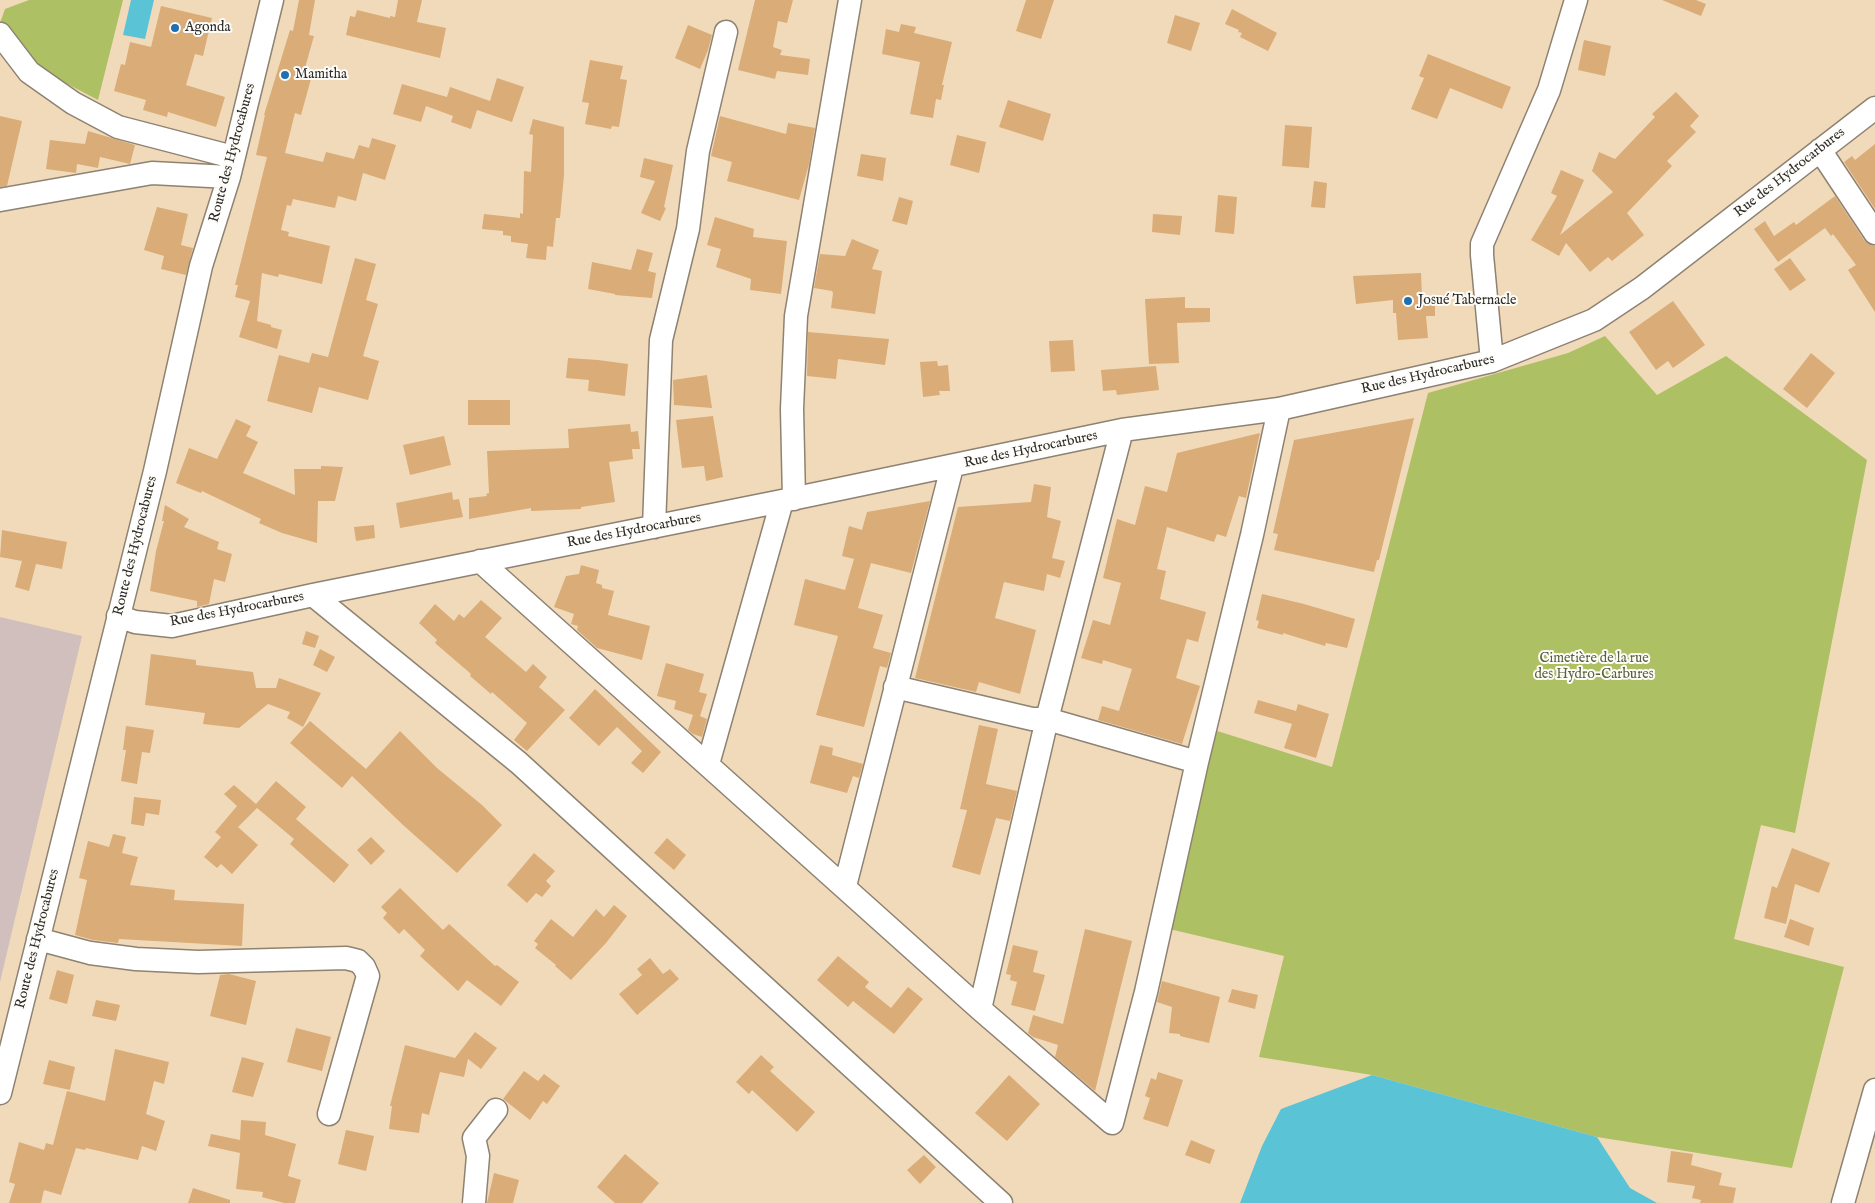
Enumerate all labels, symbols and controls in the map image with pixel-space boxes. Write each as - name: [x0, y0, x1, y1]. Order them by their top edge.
- place label: Agonda: [185, 20, 230, 36]
- marker: Agonda: [169, 22, 181, 34]
- place label: Mamitha: [295, 67, 347, 83]
- marker: Mamitha: [279, 69, 291, 81]
- street label: Route des Hydrocabures: [206, 82, 260, 224]
- street label: Rue des Hydrocarbures: [1731, 124, 1849, 222]
- place label: Josué Tabernacle: [1418, 293, 1516, 309]
- marker: Josué Tabernacle: [1402, 295, 1414, 307]
- street label: Rue des Hydrocarbures: [1360, 352, 1496, 398]
- street label: Rue des Hydrocarbures: [963, 428, 1099, 472]
- street label: Route des Hydrocabures: [111, 474, 161, 618]
- street label: Rue des Hydrocarbures: [566, 510, 702, 552]
- street label: Rue des Hydrocarbures: [169, 589, 305, 631]
- park label: Cimetière de la rue des Hydro-Carbures: [1534, 651, 1654, 684]
- street label: Route des Hydrocabures: [13, 867, 63, 1011]

